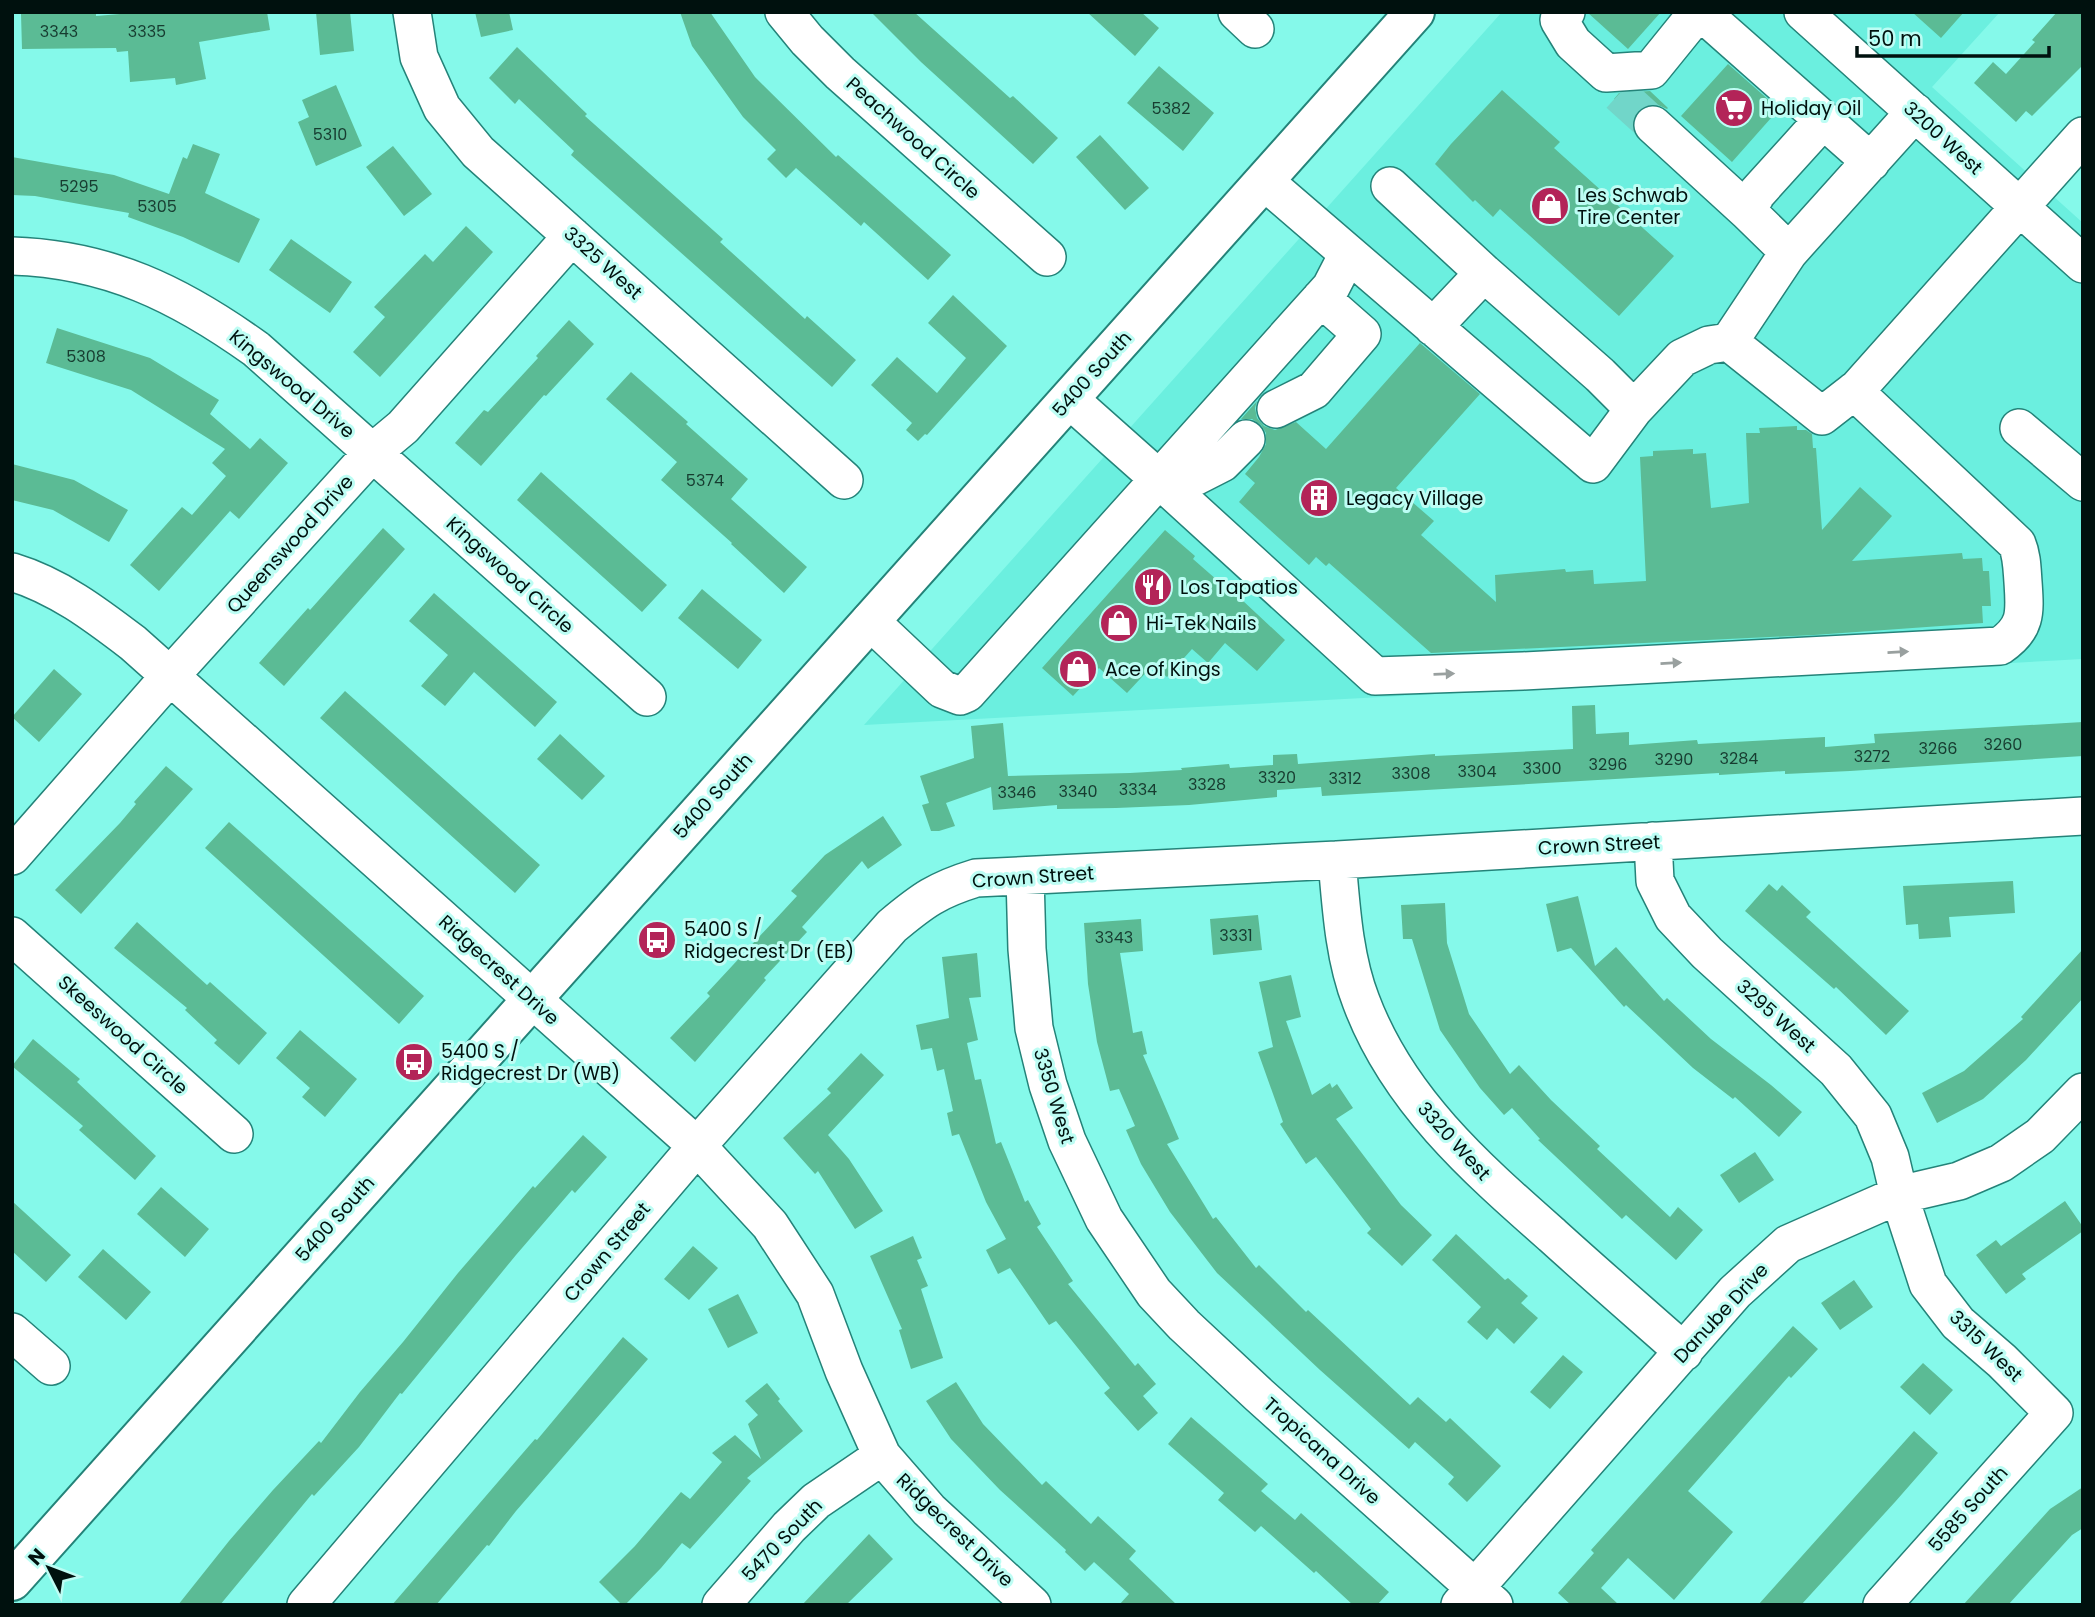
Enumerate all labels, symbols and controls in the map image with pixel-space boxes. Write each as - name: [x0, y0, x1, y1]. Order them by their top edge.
- scale bar: [1857, 14, 2050, 58]
- house number: 3343: [40, 20, 78, 43]
- house number: 3335: [128, 20, 166, 43]
- text: 50 m: [1868, 24, 1922, 53]
- street label: Peachwood Circle: [840, 71, 986, 205]
- supermarket icon: Holiday Oil: [1713, 87, 1755, 129]
- place label: Holiday Oil: [1761, 95, 1861, 122]
- street label: 3200 West: [1897, 95, 1989, 181]
- house number: 5382: [1152, 97, 1190, 120]
- house number: 5310: [313, 123, 347, 146]
- house number: 5295: [59, 175, 99, 198]
- place label: Les Schwab Tire Center: [1577, 182, 1688, 231]
- shop icon: Les Schwab Tire Center: [1529, 185, 1571, 227]
- house number: 5305: [137, 195, 177, 218]
- street label: 3325 West: [558, 220, 648, 306]
- street label: Kingswood Drive: [223, 323, 361, 445]
- street label: 5400 South: [1046, 325, 1138, 423]
- house number: 5308: [66, 345, 106, 368]
- street label: Queenswood Drive: [220, 469, 360, 619]
- house number: 5374: [686, 469, 724, 492]
- building icon: Legacy Village: [1298, 477, 1340, 519]
- place label: Legacy Village: [1346, 485, 1483, 512]
- street label: Kingswood Circle: [440, 510, 580, 640]
- restaurant icon: Los Tapatios: [1132, 566, 1174, 608]
- place label: Los Tapatios: [1180, 574, 1298, 601]
- shop icon: Hi-Tek Nails: [1098, 602, 1140, 644]
- place label: Hi-Tek Nails: [1146, 610, 1257, 637]
- one-way arrow: [1887, 646, 1909, 657]
- shop icon: Ace of Kings: [1057, 648, 1099, 690]
- place label: Ace of Kings: [1105, 656, 1221, 683]
- one-way arrow: [1660, 658, 1682, 669]
- one-way arrow: [1433, 668, 1455, 679]
- house number: 3260: [1984, 733, 2022, 756]
- house number: 3266: [1919, 737, 1957, 760]
- house number: 3272: [1854, 745, 1890, 768]
- street label: 5400 South: [667, 747, 759, 845]
- house number: 3284: [1720, 747, 1758, 770]
- house number: 3290: [1655, 748, 1693, 771]
- house number: 3296: [1589, 753, 1627, 776]
- house number: 3300: [1523, 757, 1561, 780]
- house number: 3304: [1458, 760, 1496, 783]
- house number: 3308: [1392, 762, 1431, 785]
- house number: 3320: [1258, 766, 1296, 789]
- house number: 3312: [1328, 767, 1362, 790]
- house number: 3328: [1188, 773, 1226, 796]
- house number: 3334: [1119, 778, 1157, 801]
- house number: 3340: [1059, 780, 1097, 803]
- house number: 3346: [997, 781, 1037, 804]
- street label: Crown Street: [1537, 828, 1661, 862]
- street label: Crown Street: [971, 859, 1095, 895]
- street label: Ridgecrest Drive: [433, 909, 565, 1031]
- place label: 5400 S / Ridgecrest Dr (EB): [684, 916, 854, 965]
- bus stop icon: 5400 S / Ridgecrest Dr (EB): [636, 919, 678, 961]
- house number: 3331: [1219, 924, 1253, 947]
- house number: 3343: [1095, 926, 1133, 949]
- street label: Skeeswood Circle: [52, 969, 194, 1101]
- street label: 3295 West: [1730, 973, 1822, 1059]
- place label: 5400 S / Ridgecrest Dr (WB): [441, 1038, 620, 1087]
- bus stop icon: 5400 S / Ridgecrest Dr (WB): [393, 1041, 435, 1083]
- street label: 3350 West: [1027, 1045, 1081, 1147]
- street label: 3320 West: [1411, 1096, 1497, 1186]
- street label: 5400 South: [289, 1170, 381, 1268]
- street label: Crown Street: [557, 1196, 657, 1308]
- street label: Danube Drive: [1668, 1257, 1774, 1369]
- street label: 3315 West: [1943, 1304, 2029, 1388]
- street label: Tropicana Drive: [1258, 1391, 1386, 1511]
- street label: 5585 South: [1922, 1460, 2014, 1558]
- street label: Ridgecrest Drive: [890, 1467, 1020, 1593]
- street label: 5470 South: [736, 1493, 828, 1587]
- north arrow: [14, 1533, 84, 1603]
- text: N: [22, 1543, 52, 1571]

